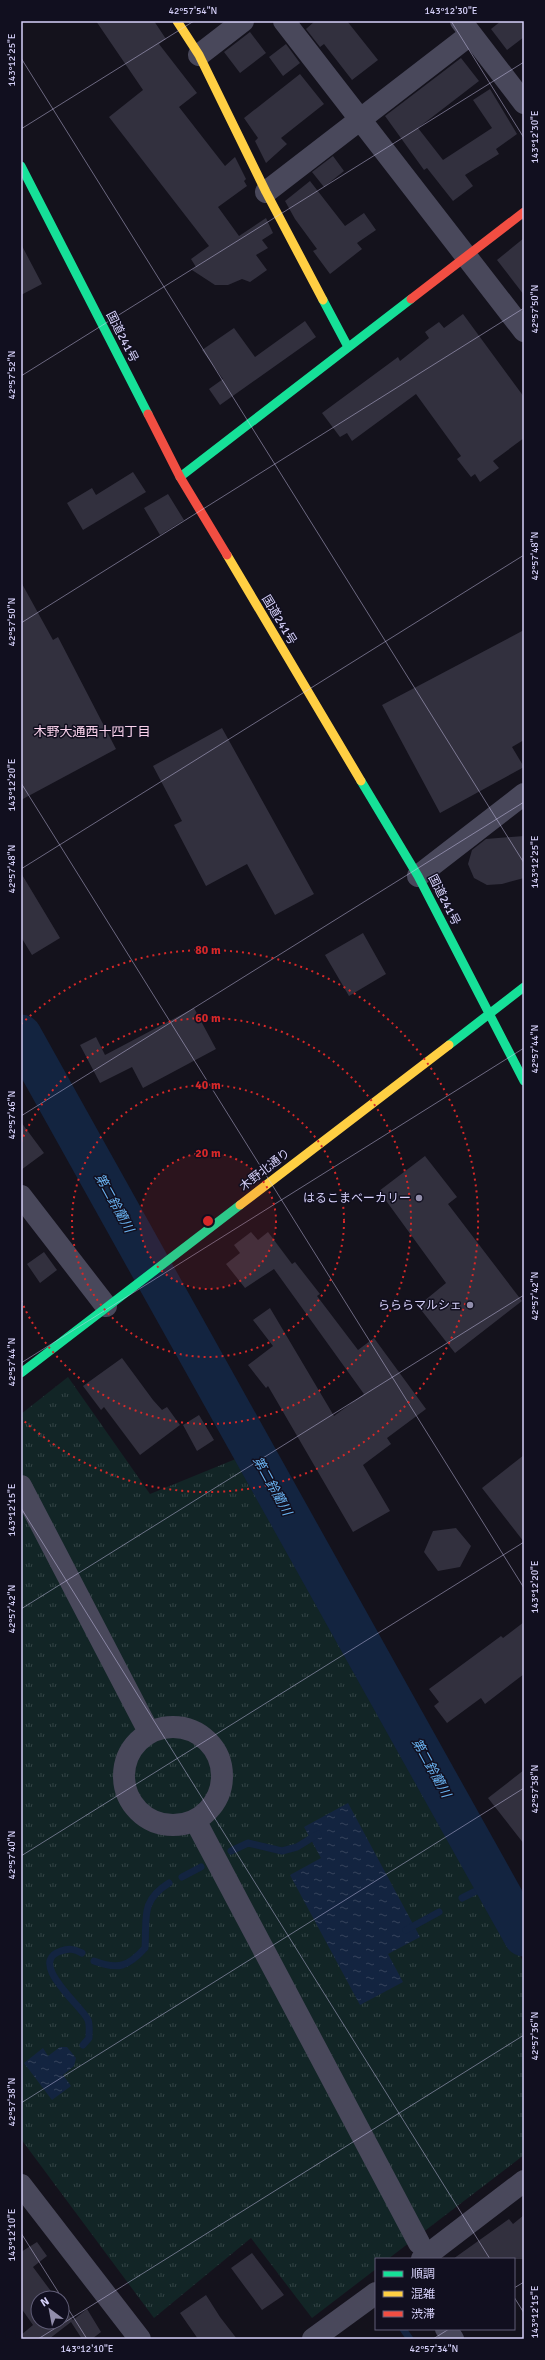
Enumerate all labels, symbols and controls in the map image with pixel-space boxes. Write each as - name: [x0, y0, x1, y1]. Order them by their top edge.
- text: 42°57'54"N: [169, 5, 217, 17]
- text: 143°12'30"E: [424, 5, 478, 17]
- text: 143°12'25"E: [6, 33, 18, 87]
- text: 143°12'30"E: [529, 110, 541, 164]
- text: 42°57'50"N: [529, 285, 541, 333]
- street label: 国道241号: [103, 309, 141, 365]
- text: 42°57'52"N: [6, 351, 18, 399]
- text: 42°57'48"N: [529, 532, 541, 580]
- street label: 国道241号: [258, 592, 300, 648]
- text: 42°57'50"N: [6, 598, 18, 646]
- district label: 木野大通西十四丁目: [33, 724, 151, 740]
- text: 143°12'20"E: [6, 758, 18, 812]
- text: 143°12'25"E: [529, 835, 541, 889]
- text: 42°57'48"N: [6, 845, 18, 893]
- street label: 国道241号: [425, 872, 463, 928]
- text: 80 m: [195, 943, 221, 958]
- text: 60 m: [195, 1011, 221, 1026]
- text: 42°57'44"N: [529, 1025, 541, 1073]
- text: 40 m: [195, 1078, 221, 1093]
- text: 42°57'46"N: [6, 1091, 18, 1139]
- text: 20 m: [195, 1146, 221, 1161]
- street label: 木野北通り: [237, 1146, 293, 1194]
- water label: 第二鈴蘭川: [91, 1171, 138, 1237]
- place label: はるこまベーカリー: [303, 1191, 411, 1206]
- marker: はるこまベーカリー: [414, 1193, 424, 1203]
- centre of rings: [201, 1214, 215, 1228]
- text: 42°57'42"N: [529, 1272, 541, 1320]
- place label: らららマルシェ: [378, 1298, 462, 1313]
- marker: らららマルシェ: [465, 1300, 475, 1310]
- text: 42°57'44"N: [6, 1338, 18, 1386]
- water label: 第二鈴蘭川: [249, 1454, 296, 1520]
- text: 143°12'15"E: [6, 1483, 18, 1537]
- text: 143°12'20"E: [529, 1560, 541, 1614]
- text: 42°57'42"N: [6, 1585, 18, 1633]
- water label: 第二鈴蘭川: [408, 1736, 455, 1802]
- text: 42°57'38"N: [529, 1765, 541, 1813]
- text: 42°57'40"N: [6, 1831, 18, 1879]
- text: 42°57'36"N: [529, 2012, 541, 2060]
- text: 42°57'38"N: [6, 2078, 18, 2126]
- text: 143°12'10"E: [6, 2208, 18, 2262]
- legend: [375, 2258, 515, 2330]
- text: 順調: [411, 2267, 435, 2282]
- text: 143°12'15"E: [529, 2285, 541, 2339]
- text: 混雑: [411, 2287, 435, 2302]
- north arrow: [30, 2290, 70, 2330]
- text: N: [38, 2294, 52, 2309]
- text: 渋滞: [411, 2307, 435, 2322]
- text: 143°12'10"E: [60, 2343, 114, 2355]
- text: 42°57'34"N: [410, 2343, 458, 2355]

